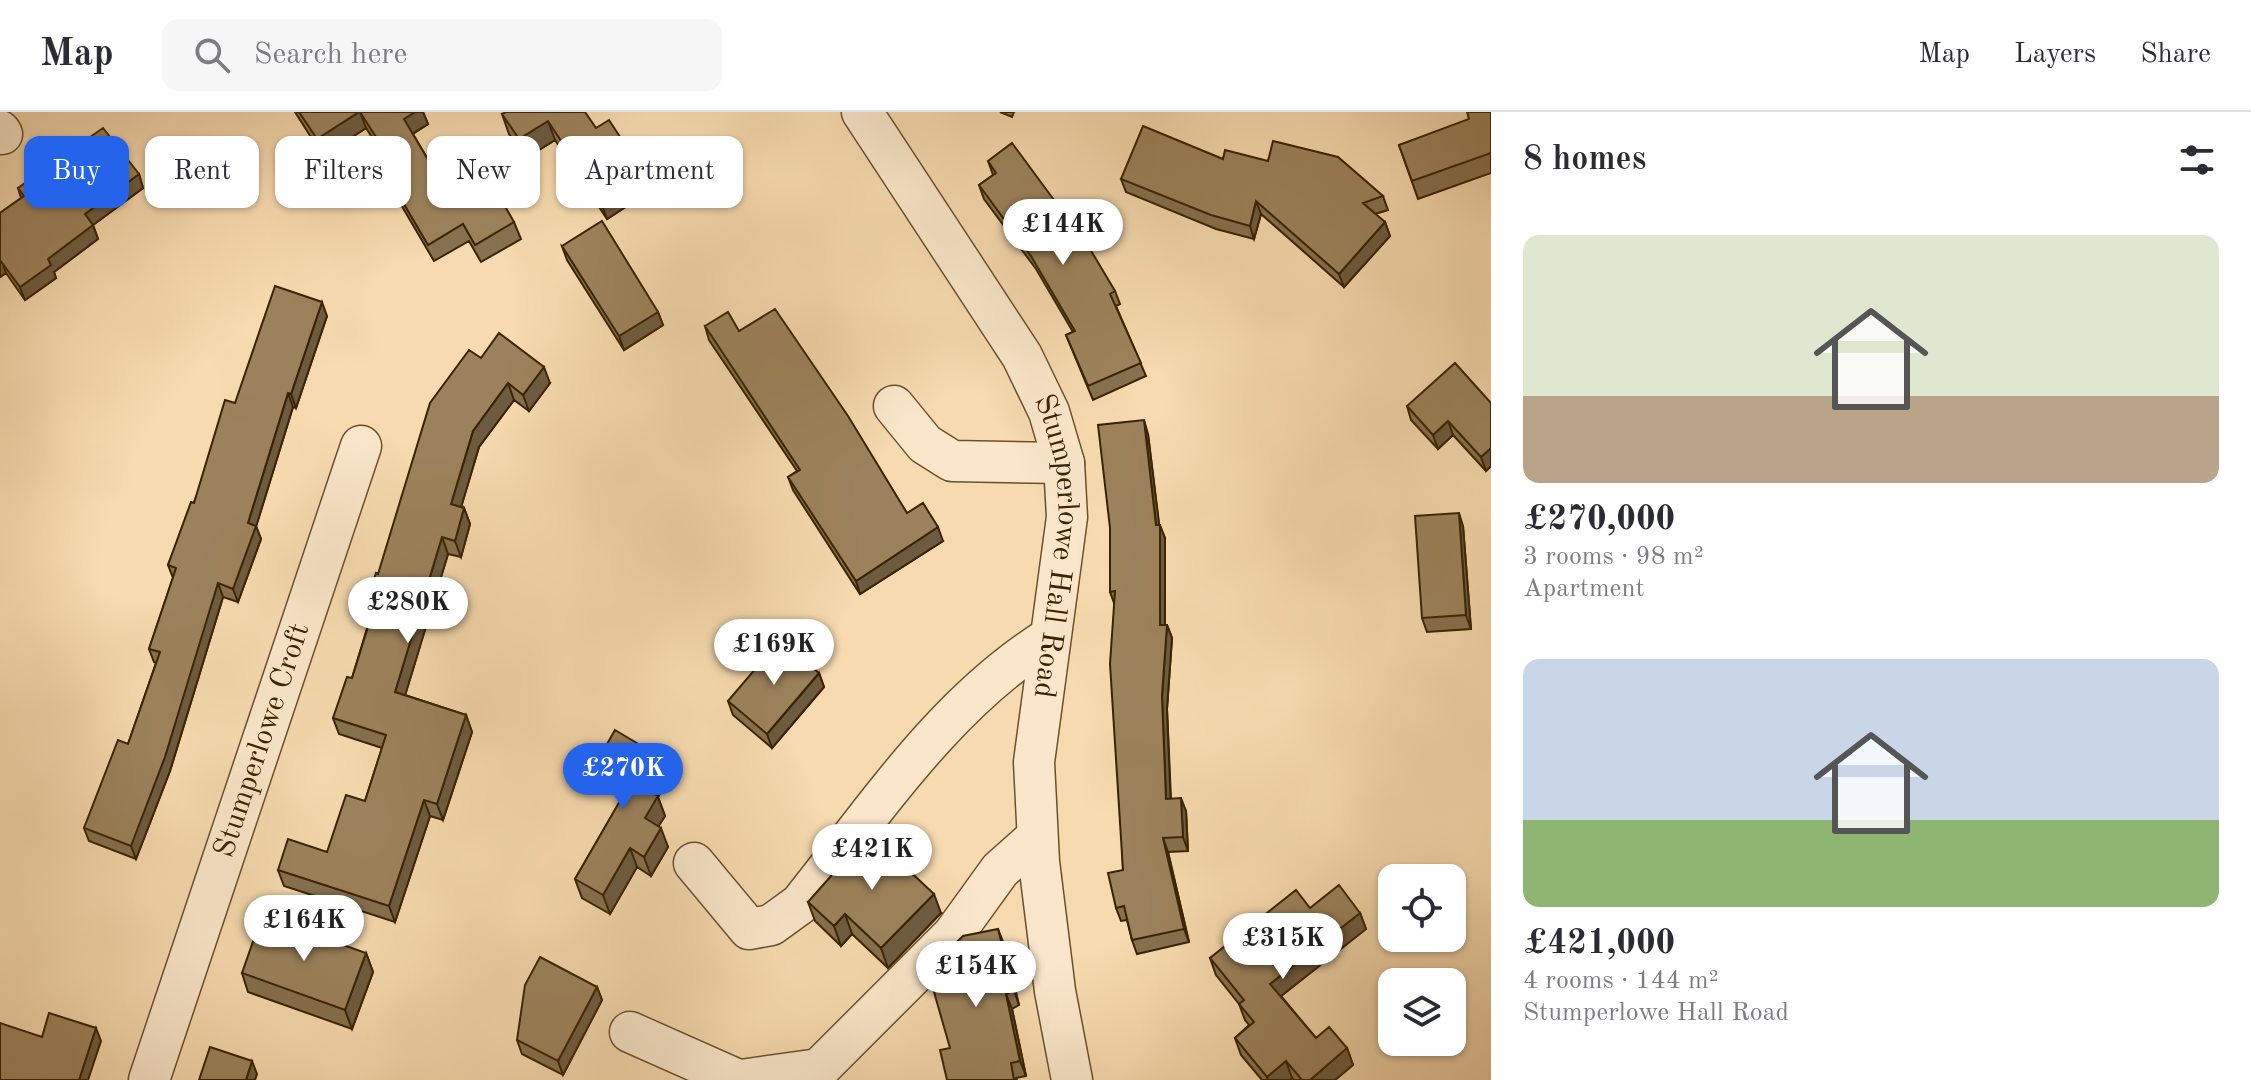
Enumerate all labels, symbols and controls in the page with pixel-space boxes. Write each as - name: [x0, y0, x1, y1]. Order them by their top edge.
- search box: [162, 19, 722, 91]
- icon: search: [190, 33, 234, 77]
- text: Map: [40, 36, 114, 74]
- text: Search here: [254, 40, 407, 70]
- text: Map: [1918, 41, 1970, 69]
- text: Layers: [2014, 41, 2096, 69]
- text: Share: [2140, 41, 2211, 69]
- chip: Buy: [24, 136, 129, 208]
- chip: Rent: [145, 136, 259, 208]
- chip: Filters: [275, 136, 411, 208]
- chip: New: [427, 136, 540, 208]
- chip: Apartment: [556, 136, 743, 208]
- icon: filters: [2175, 138, 2219, 182]
- text: 8 homes: [1523, 143, 1646, 177]
- pin: £144K: [1007, 199, 1119, 267]
- text: £144K: [1021, 212, 1105, 238]
- icon: home: [1799, 287, 1943, 431]
- street label: Stumperlowe Hall Road: [1028, 390, 1083, 700]
- text: £270,000: [1523, 503, 1675, 537]
- text: 3 rooms · 98 m²: [1523, 544, 1704, 570]
- text: Apartment: [1523, 576, 1645, 602]
- pin: £280K: [352, 577, 464, 645]
- text: £280K: [366, 590, 450, 616]
- pin: £169K: [718, 619, 830, 687]
- street label: Stumperlowe Croft: [209, 620, 316, 861]
- text: £169K: [732, 632, 816, 658]
- icon: home: [1799, 711, 1943, 855]
- pin: £270K: [567, 743, 679, 811]
- text: £270K: [581, 756, 665, 782]
- pin: £421K: [816, 824, 928, 892]
- text: £421K: [830, 837, 914, 863]
- map controls: [1378, 864, 1466, 1056]
- button: locate: [1378, 864, 1466, 952]
- pin: £164K: [248, 895, 360, 963]
- text: £164K: [262, 908, 346, 934]
- pin: £315K: [1227, 913, 1339, 981]
- text: £315K: [1241, 926, 1325, 952]
- text: £421,000: [1523, 927, 1675, 961]
- pin: £154K: [920, 941, 1032, 1009]
- text: £154K: [934, 954, 1018, 980]
- button: layers: [1378, 968, 1466, 1056]
- text: 4 rooms · 144 m²: [1523, 968, 1719, 994]
- text: Stumperlowe Hall Road: [1523, 1000, 1789, 1026]

